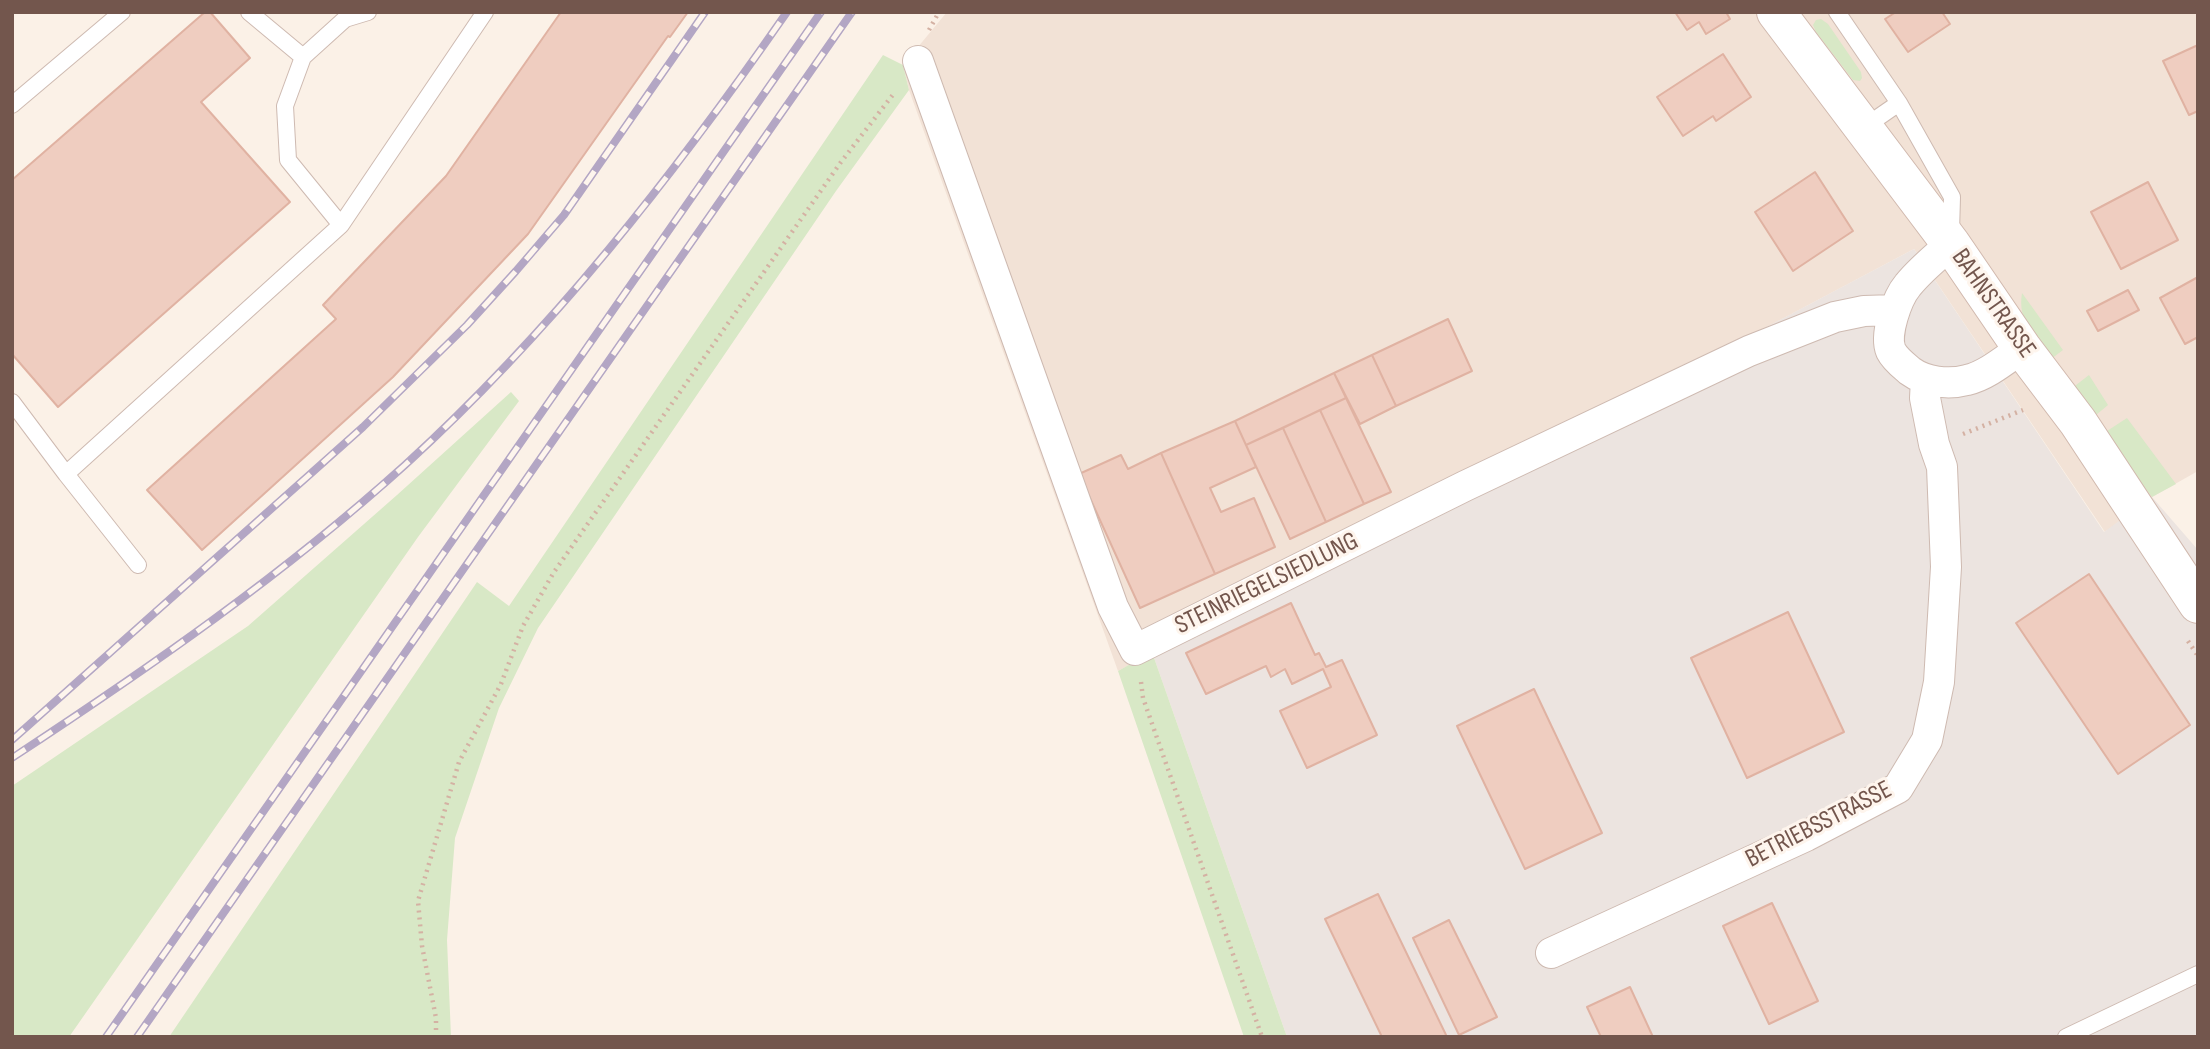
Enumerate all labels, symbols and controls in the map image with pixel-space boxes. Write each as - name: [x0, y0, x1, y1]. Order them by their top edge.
- street label: BAHNSTRASSE: [1944, 243, 2042, 365]
- street label: STEINRIEGELSIEDLUNG: [1170, 526, 1364, 642]
- street label: BETRIEBSSTRASSE: [1741, 775, 1897, 875]

